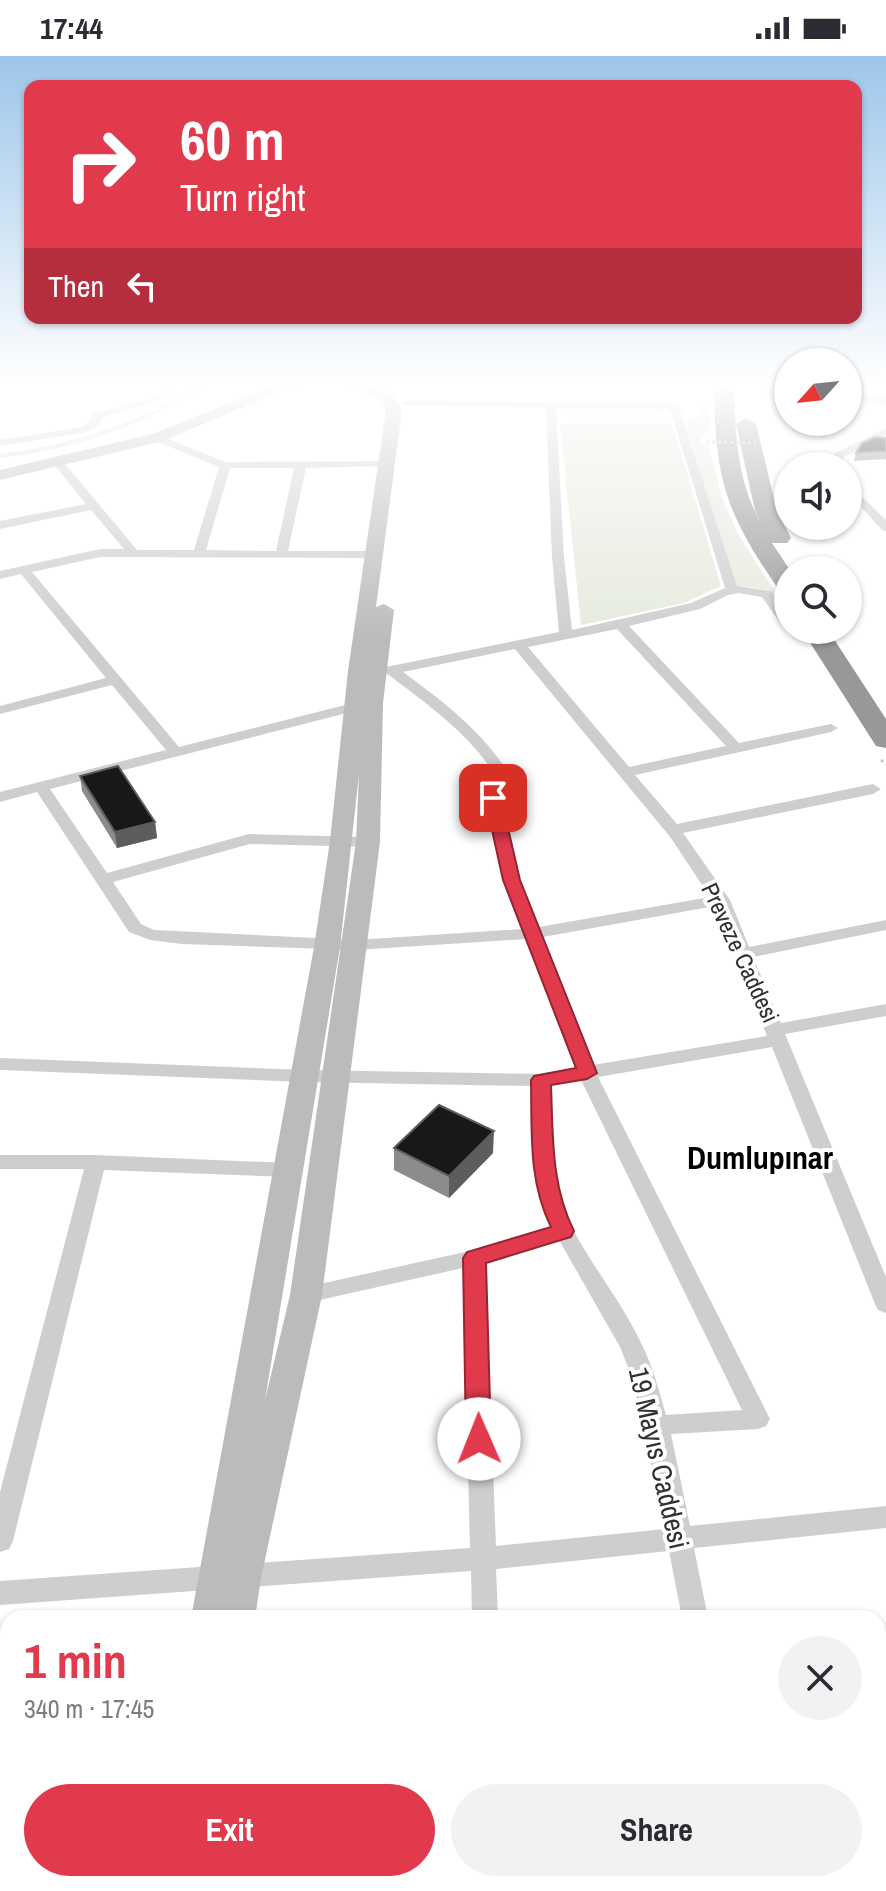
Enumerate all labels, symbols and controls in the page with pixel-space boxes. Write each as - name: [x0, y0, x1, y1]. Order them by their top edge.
- text: 17:44: [40, 8, 103, 48]
- text: 60 m: [180, 102, 285, 177]
- icon: right: [48, 112, 152, 216]
- text: Turn right: [180, 174, 305, 222]
- icon: left: [120, 264, 164, 308]
- text: Then: [48, 266, 104, 306]
- north arrow: [774, 348, 862, 436]
- map controls: [774, 348, 862, 644]
- button: sound: [774, 452, 862, 540]
- button: search: [774, 556, 862, 644]
- pin: [459, 764, 527, 832]
- icon: arrive: [471, 776, 515, 820]
- street label: Preveze Caddesi: [695, 877, 787, 1028]
- district label: Dumlupınar: [687, 1136, 834, 1179]
- street label: 19 Mayıs Caddesi: [620, 1364, 698, 1552]
- position arrow: [437, 1397, 521, 1481]
- text: 1 min: [24, 1628, 127, 1693]
- button: close: [778, 1636, 862, 1720]
- text: 340 m · 17:45: [24, 1691, 154, 1726]
- button: Exit: [24, 1784, 435, 1876]
- button: Share: [451, 1784, 862, 1876]

